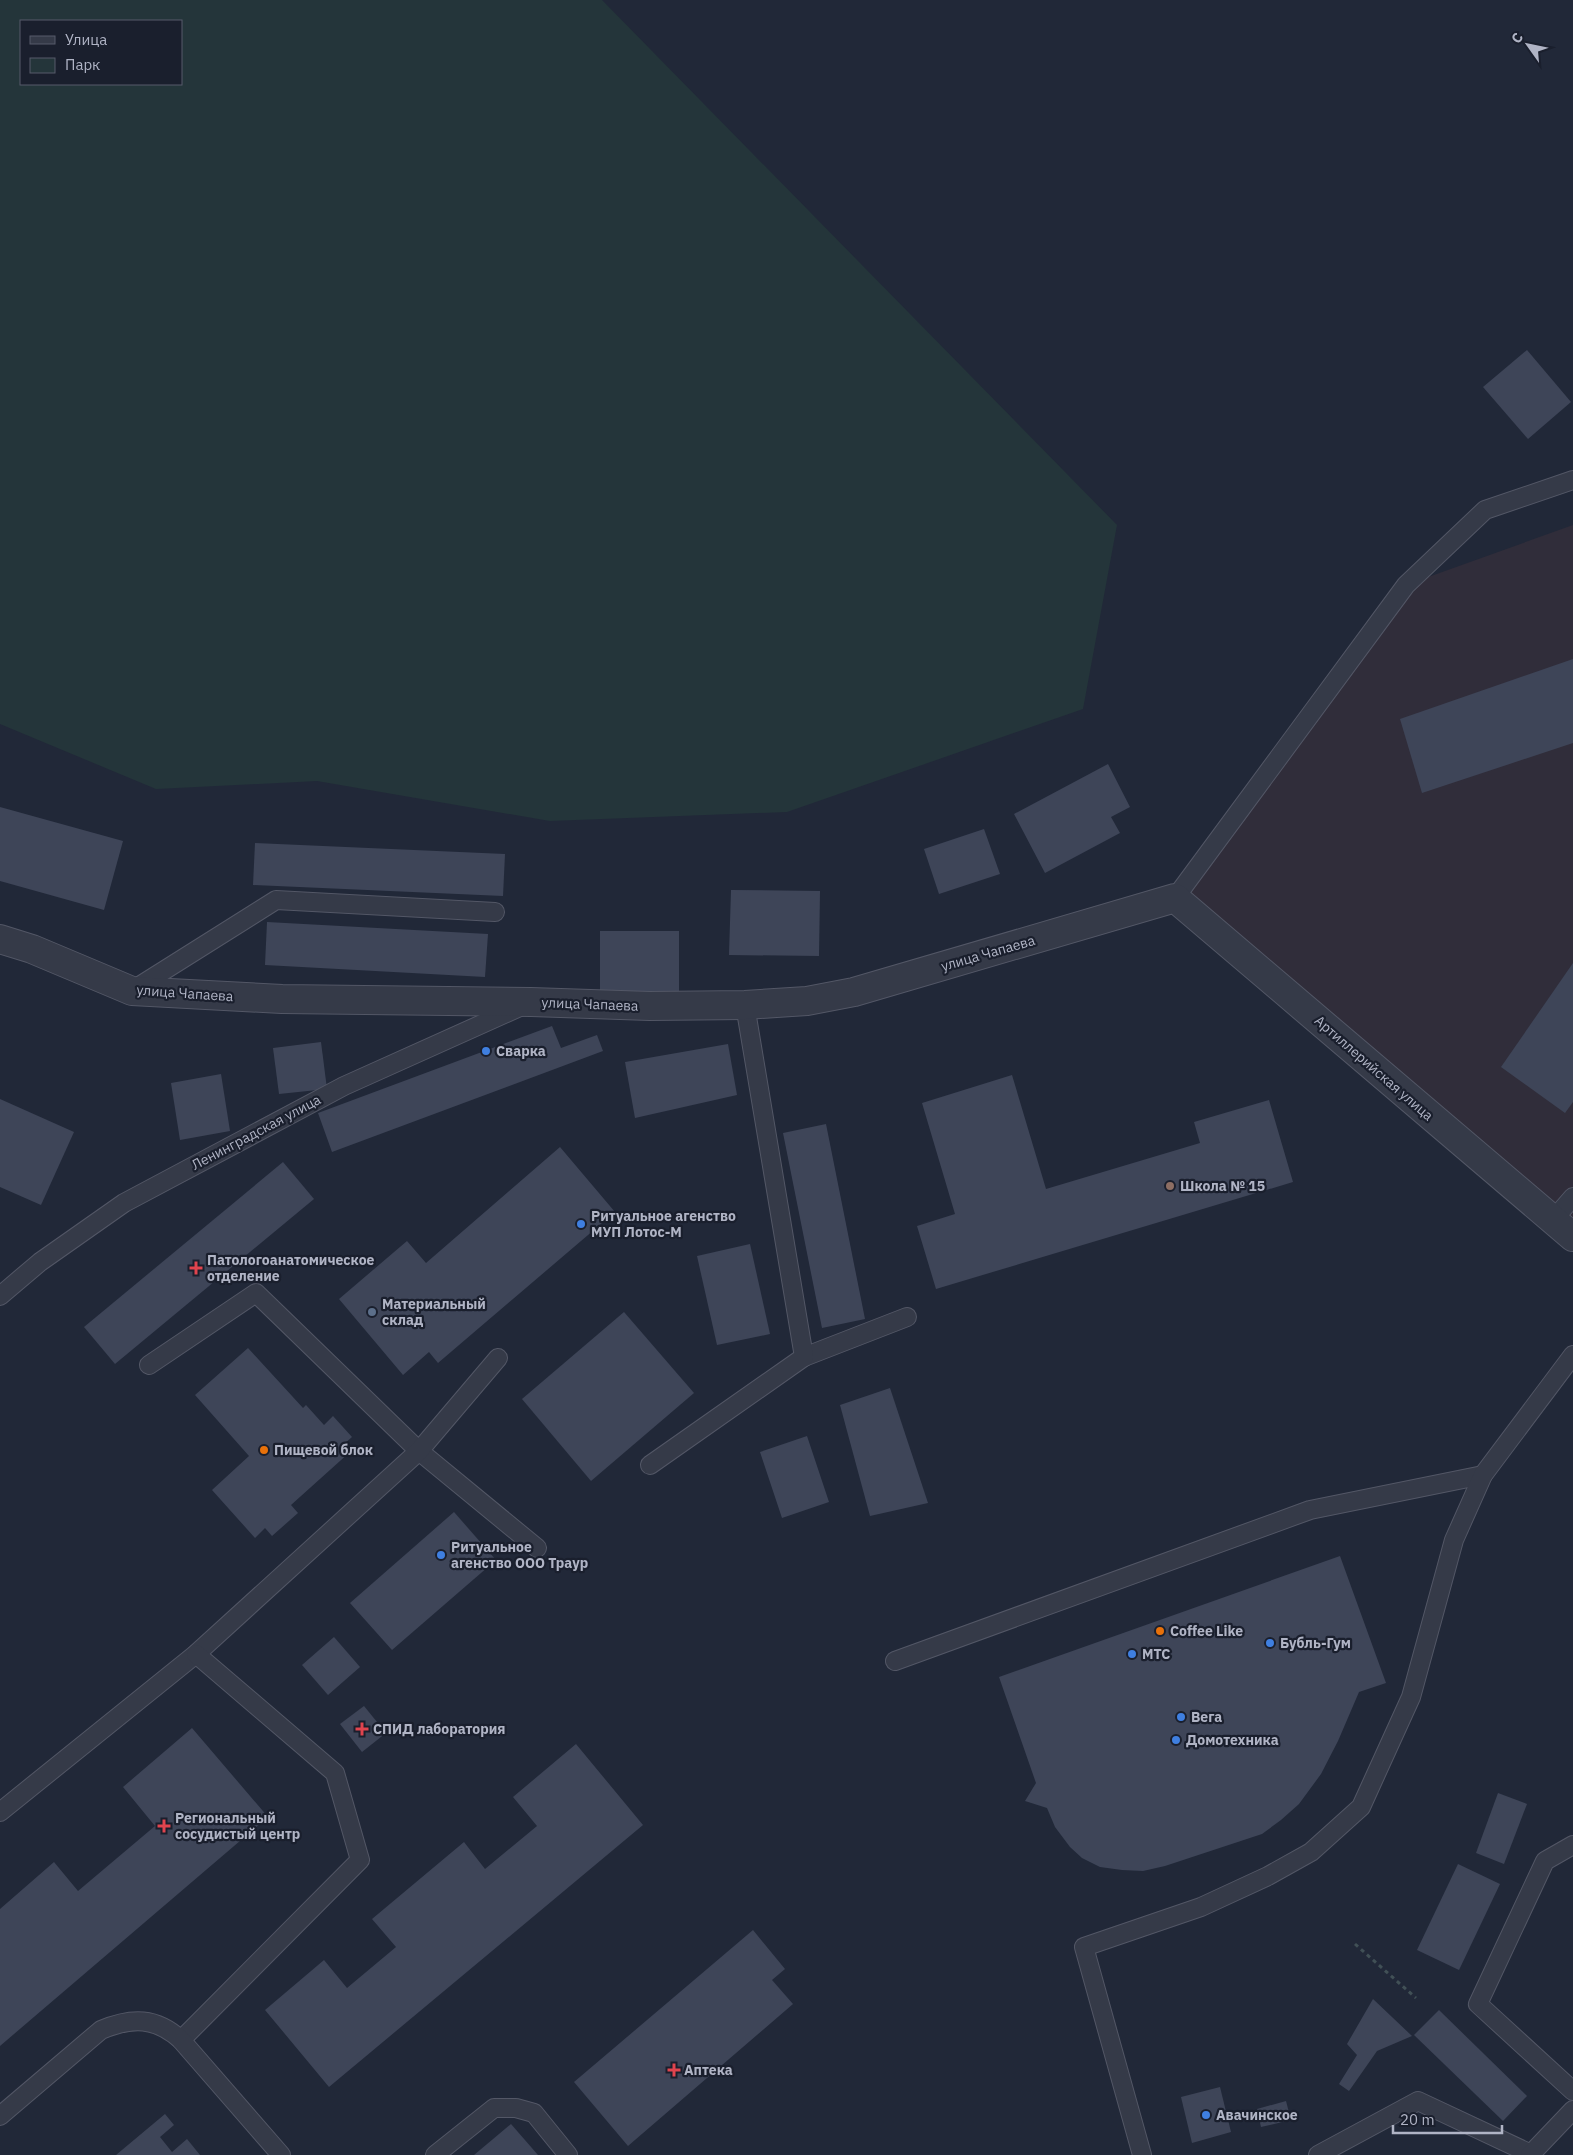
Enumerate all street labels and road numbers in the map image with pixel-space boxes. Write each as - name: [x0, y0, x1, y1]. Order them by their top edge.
- street label: улица Чапаева: [939, 931, 1038, 975]
- street label: улица Чапаева: [136, 981, 235, 1005]
- street label: улица Чапаева: [541, 993, 639, 1015]
- street label: Артиллерийская улица: [1311, 1012, 1437, 1125]
- street label: Ленинградская улица: [188, 1090, 324, 1174]

